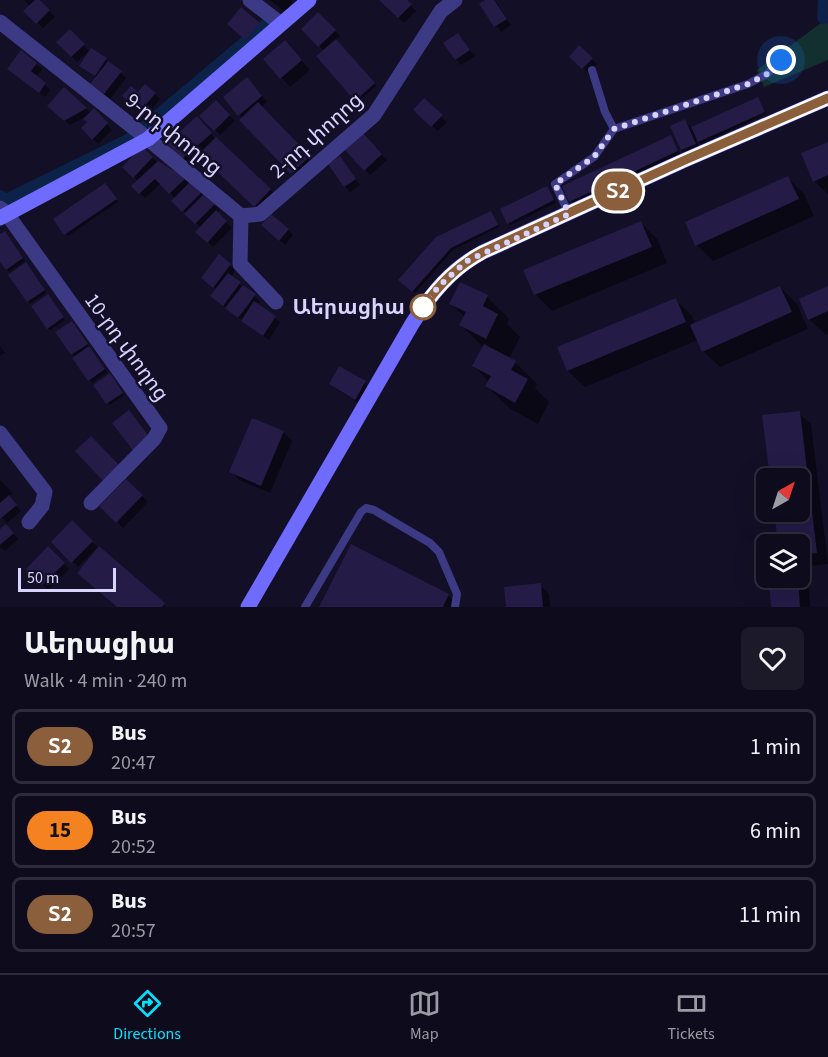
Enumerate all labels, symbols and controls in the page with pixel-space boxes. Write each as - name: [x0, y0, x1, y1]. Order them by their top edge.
- your location: [766, 45, 796, 75]
- street label: 2-րդ փողոց: [263, 85, 369, 185]
- street label: 9-րդ փողոց: [119, 86, 229, 182]
- line badge: Տ2: [591, 172, 645, 210]
- text: Տ2: [606, 176, 630, 206]
- street label: 10-րդ փողոց: [78, 287, 176, 407]
- place label: Աերացիա: [293, 292, 405, 322]
- marker: Աերացիա: [410, 294, 436, 320]
- north arrow: [756, 468, 810, 522]
- map controls: [756, 468, 810, 588]
- button: layers: [756, 534, 810, 588]
- scale bar: [18, 565, 116, 592]
- text: 50 m: [27, 567, 59, 589]
- text: Աերացիա: [24, 624, 175, 664]
- button: heart: [741, 627, 804, 690]
- text: Walk · 4 min · 240 m: [24, 667, 187, 695]
- text: Bus: [111, 717, 147, 749]
- text: Տ2: [48, 731, 72, 761]
- text: 1 min: [750, 731, 801, 763]
- text: 20:47: [111, 749, 156, 777]
- text: Bus: [111, 801, 147, 833]
- text: 15: [49, 815, 71, 845]
- text: 6 min: [750, 815, 801, 847]
- text: 20:52: [111, 833, 156, 861]
- text: Bus: [111, 885, 147, 917]
- text: Տ2: [48, 899, 72, 929]
- text: 11 min: [739, 899, 801, 931]
- text: 20:57: [111, 917, 156, 945]
- tab: Directions: [113, 987, 181, 1045]
- tab: Map: [408, 987, 441, 1045]
- tab: Tickets: [667, 987, 715, 1045]

